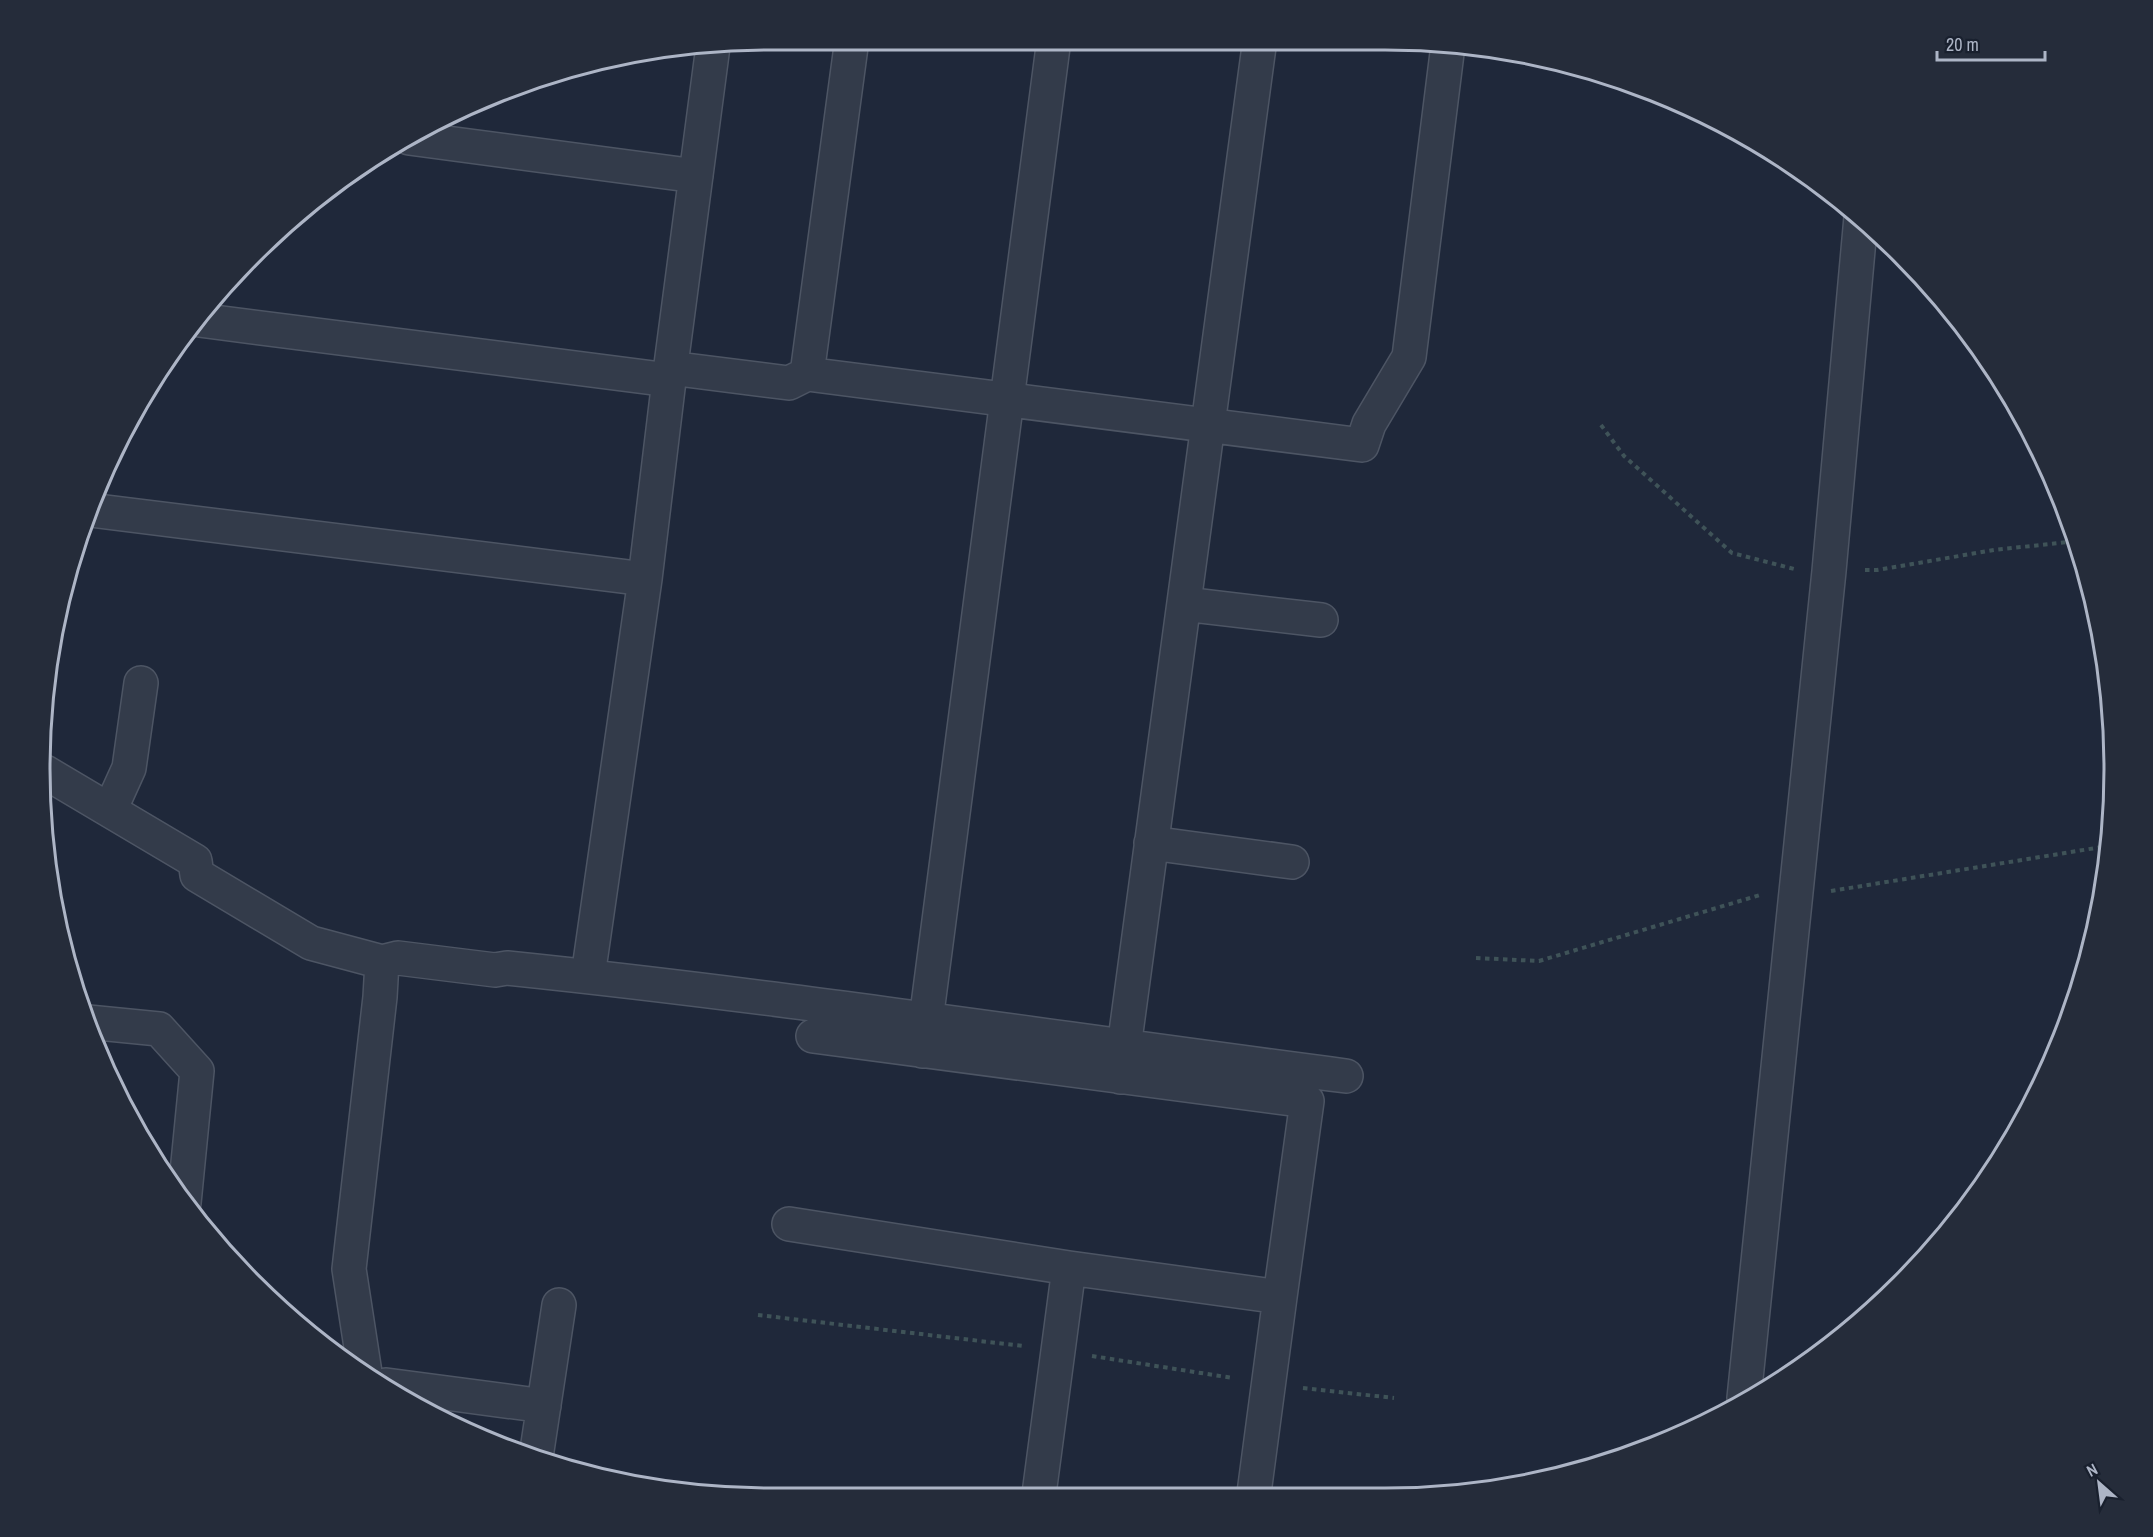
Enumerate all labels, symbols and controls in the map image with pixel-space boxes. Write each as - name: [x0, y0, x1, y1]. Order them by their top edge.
- scale bar: [1937, 24, 2045, 62]
- text: 20 m: [1946, 32, 1979, 57]
- north arrow: [2069, 1453, 2129, 1513]
- text: N: [2083, 1458, 2101, 1482]

